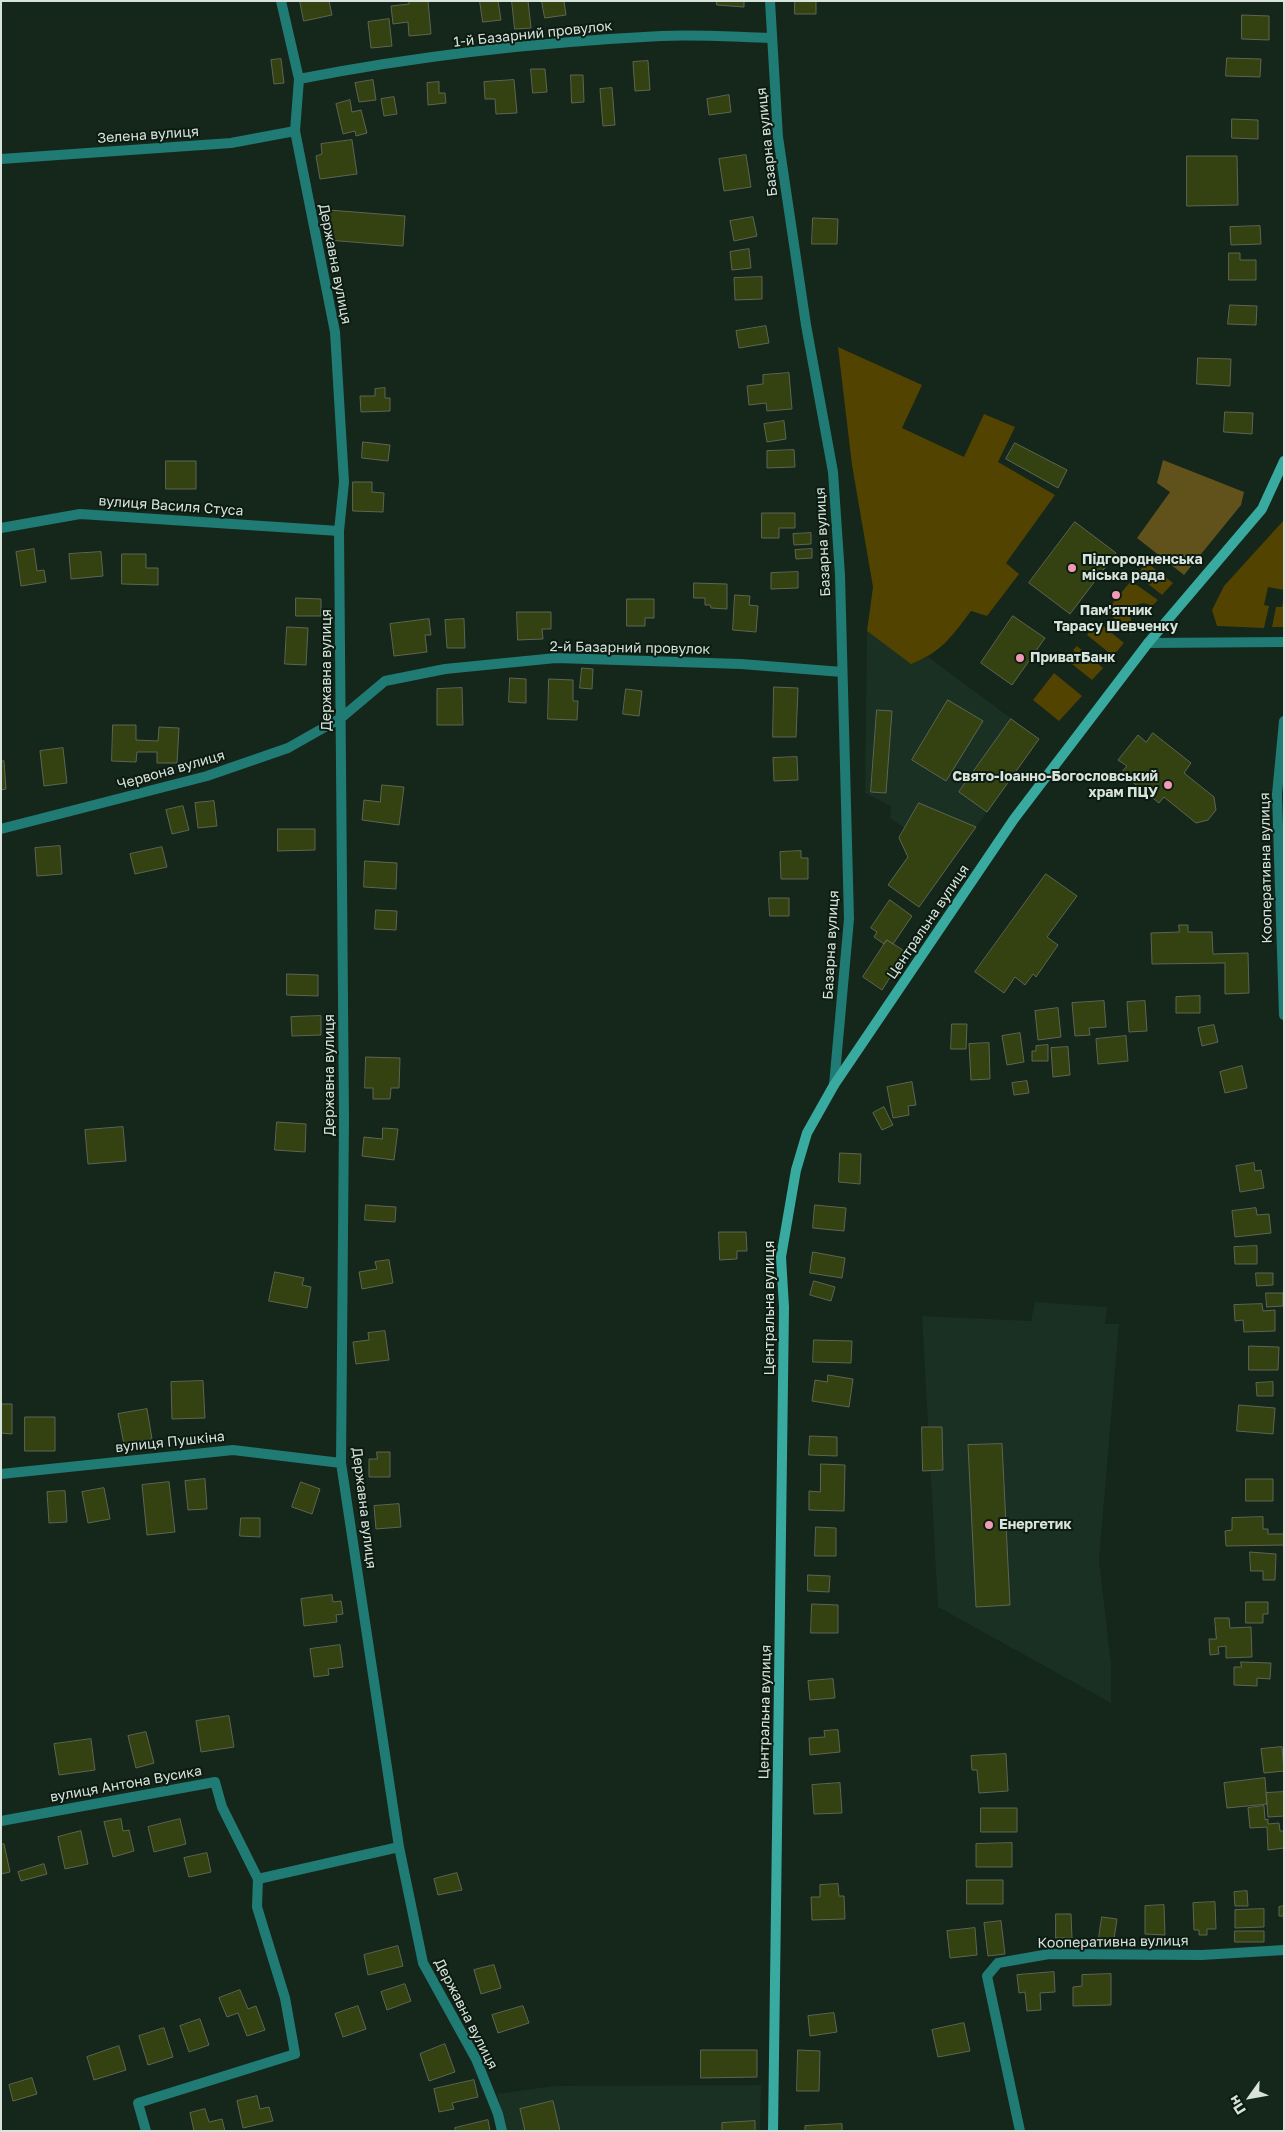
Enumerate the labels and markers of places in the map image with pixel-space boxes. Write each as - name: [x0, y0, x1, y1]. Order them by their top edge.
- place label: Підгородненська міська рада: [1082, 552, 1203, 584]
- marker: Підгородненська міська рада: [1066, 562, 1078, 574]
- marker: Пам'ятник Тарасу Шевченку: [1110, 589, 1122, 601]
- place label: Пам'ятник Тарасу Шевченку: [1054, 603, 1178, 636]
- place label: ПриватБанк: [1030, 650, 1115, 666]
- marker: ПриватБанк: [1014, 652, 1026, 664]
- place label: Свято-Іоанно-Богословський храм ПЦУ: [952, 769, 1158, 802]
- marker: Свято-Іоанно-Богословський храм ПЦУ: [1162, 779, 1174, 791]
- place label: Енергетик: [999, 1517, 1072, 1533]
- marker: Енергетик: [983, 1519, 995, 1531]

